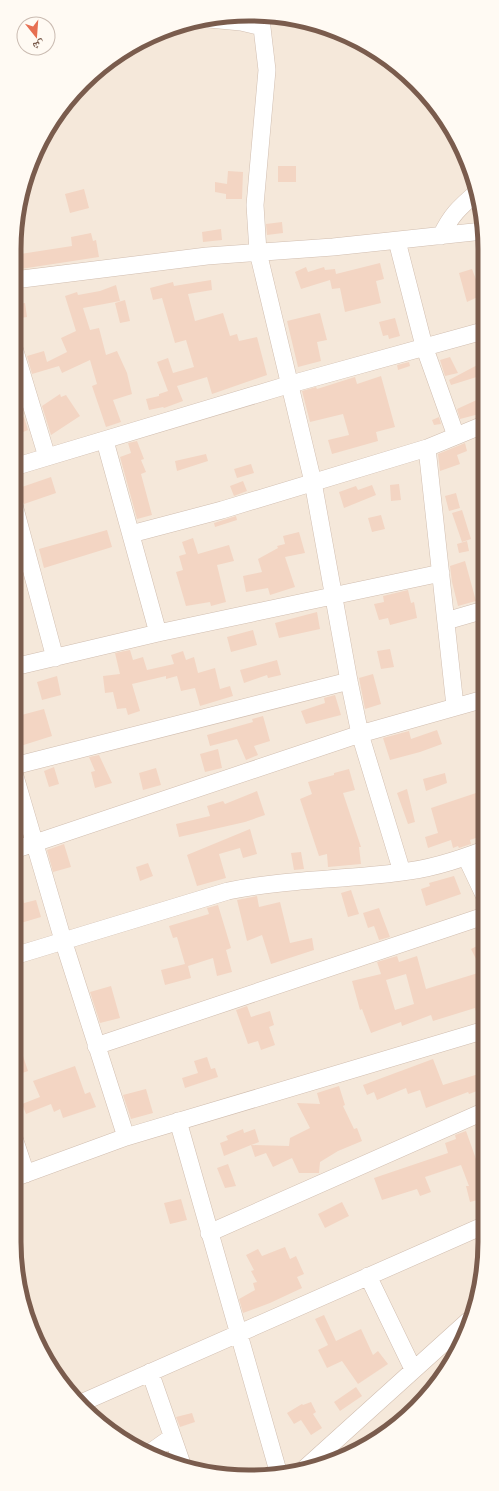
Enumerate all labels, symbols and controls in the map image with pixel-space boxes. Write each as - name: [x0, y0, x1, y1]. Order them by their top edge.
- north arrow: [16, 16, 56, 56]
- text: ش: [31, 36, 46, 53]

